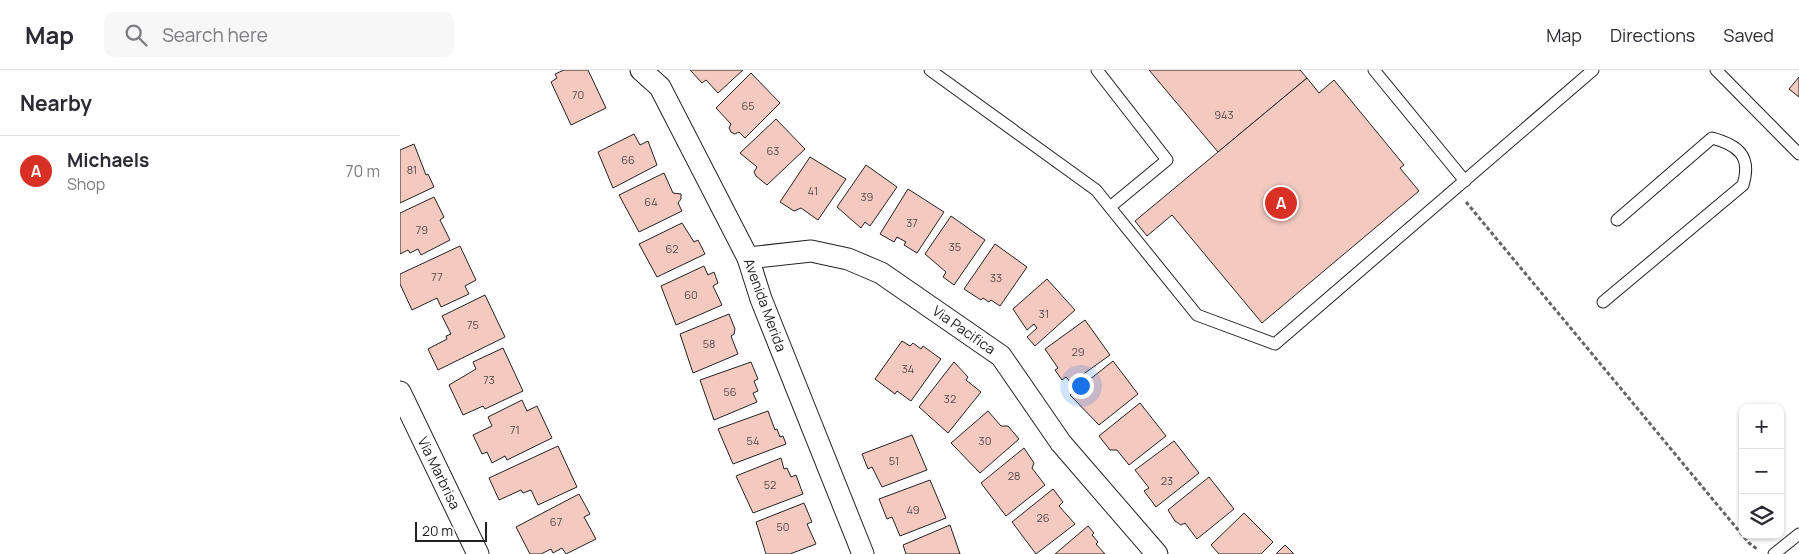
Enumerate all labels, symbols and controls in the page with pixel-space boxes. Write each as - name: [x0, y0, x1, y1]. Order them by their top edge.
- search box: [104, 12, 454, 57]
- text: Map: [25, 18, 74, 51]
- icon: search: [122, 21, 150, 49]
- text: Search here: [162, 22, 268, 48]
- text: Map: [1546, 23, 1582, 47]
- text: Directions: [1610, 23, 1695, 47]
- text: Saved: [1723, 23, 1774, 47]
- house number: 70: [572, 87, 584, 102]
- text: Nearby: [20, 89, 92, 117]
- house number: 65: [741, 98, 755, 113]
- house number: 943: [1214, 107, 1234, 122]
- house number: 63: [767, 143, 779, 158]
- text: Michaels: [67, 147, 149, 173]
- house number: 66: [621, 152, 635, 167]
- text: A: [31, 160, 41, 182]
- text: 70 m: [345, 160, 380, 182]
- house number: 81: [407, 162, 417, 177]
- text: Shop: [67, 173, 105, 195]
- house number: 41: [808, 183, 818, 198]
- pin: A: [1265, 184, 1297, 222]
- house number: 39: [861, 189, 874, 204]
- house number: 64: [644, 194, 658, 209]
- house number: 37: [906, 215, 918, 230]
- house number: 79: [416, 222, 428, 237]
- house number: 35: [949, 239, 961, 254]
- house number: 62: [665, 241, 679, 256]
- street label: Avenida Merida: [740, 256, 791, 354]
- house number: 77: [431, 269, 443, 284]
- house number: 33: [990, 270, 1002, 285]
- house number: 60: [684, 287, 698, 302]
- street label: Via Pacifica: [929, 301, 999, 358]
- house number: 31: [1039, 306, 1049, 321]
- house number: 75: [467, 317, 479, 332]
- house number: 58: [703, 336, 715, 351]
- house number: 29: [1071, 344, 1085, 359]
- house number: 34: [902, 361, 914, 376]
- house number: 73: [483, 372, 495, 387]
- your location: [1068, 373, 1094, 399]
- house number: 56: [723, 384, 737, 399]
- house number: 32: [944, 391, 956, 406]
- map controls: [1739, 404, 1784, 539]
- button: +: [1739, 404, 1784, 449]
- house number: 71: [510, 422, 520, 437]
- street label: Via Marbrisa: [414, 433, 465, 512]
- house number: 54: [747, 433, 759, 448]
- house number: 30: [979, 433, 991, 448]
- button: −: [1739, 449, 1784, 494]
- house number: 51: [889, 453, 899, 468]
- house number: 28: [1008, 468, 1020, 483]
- house number: 23: [1161, 473, 1173, 488]
- house number: 52: [764, 477, 776, 492]
- button: layers: [1739, 494, 1784, 539]
- house number: 49: [906, 502, 920, 517]
- house number: 26: [1036, 510, 1050, 525]
- house number: 67: [550, 514, 562, 529]
- scale bar: [415, 519, 488, 542]
- house number: 50: [776, 519, 790, 534]
- text: 20 m: [422, 521, 453, 540]

